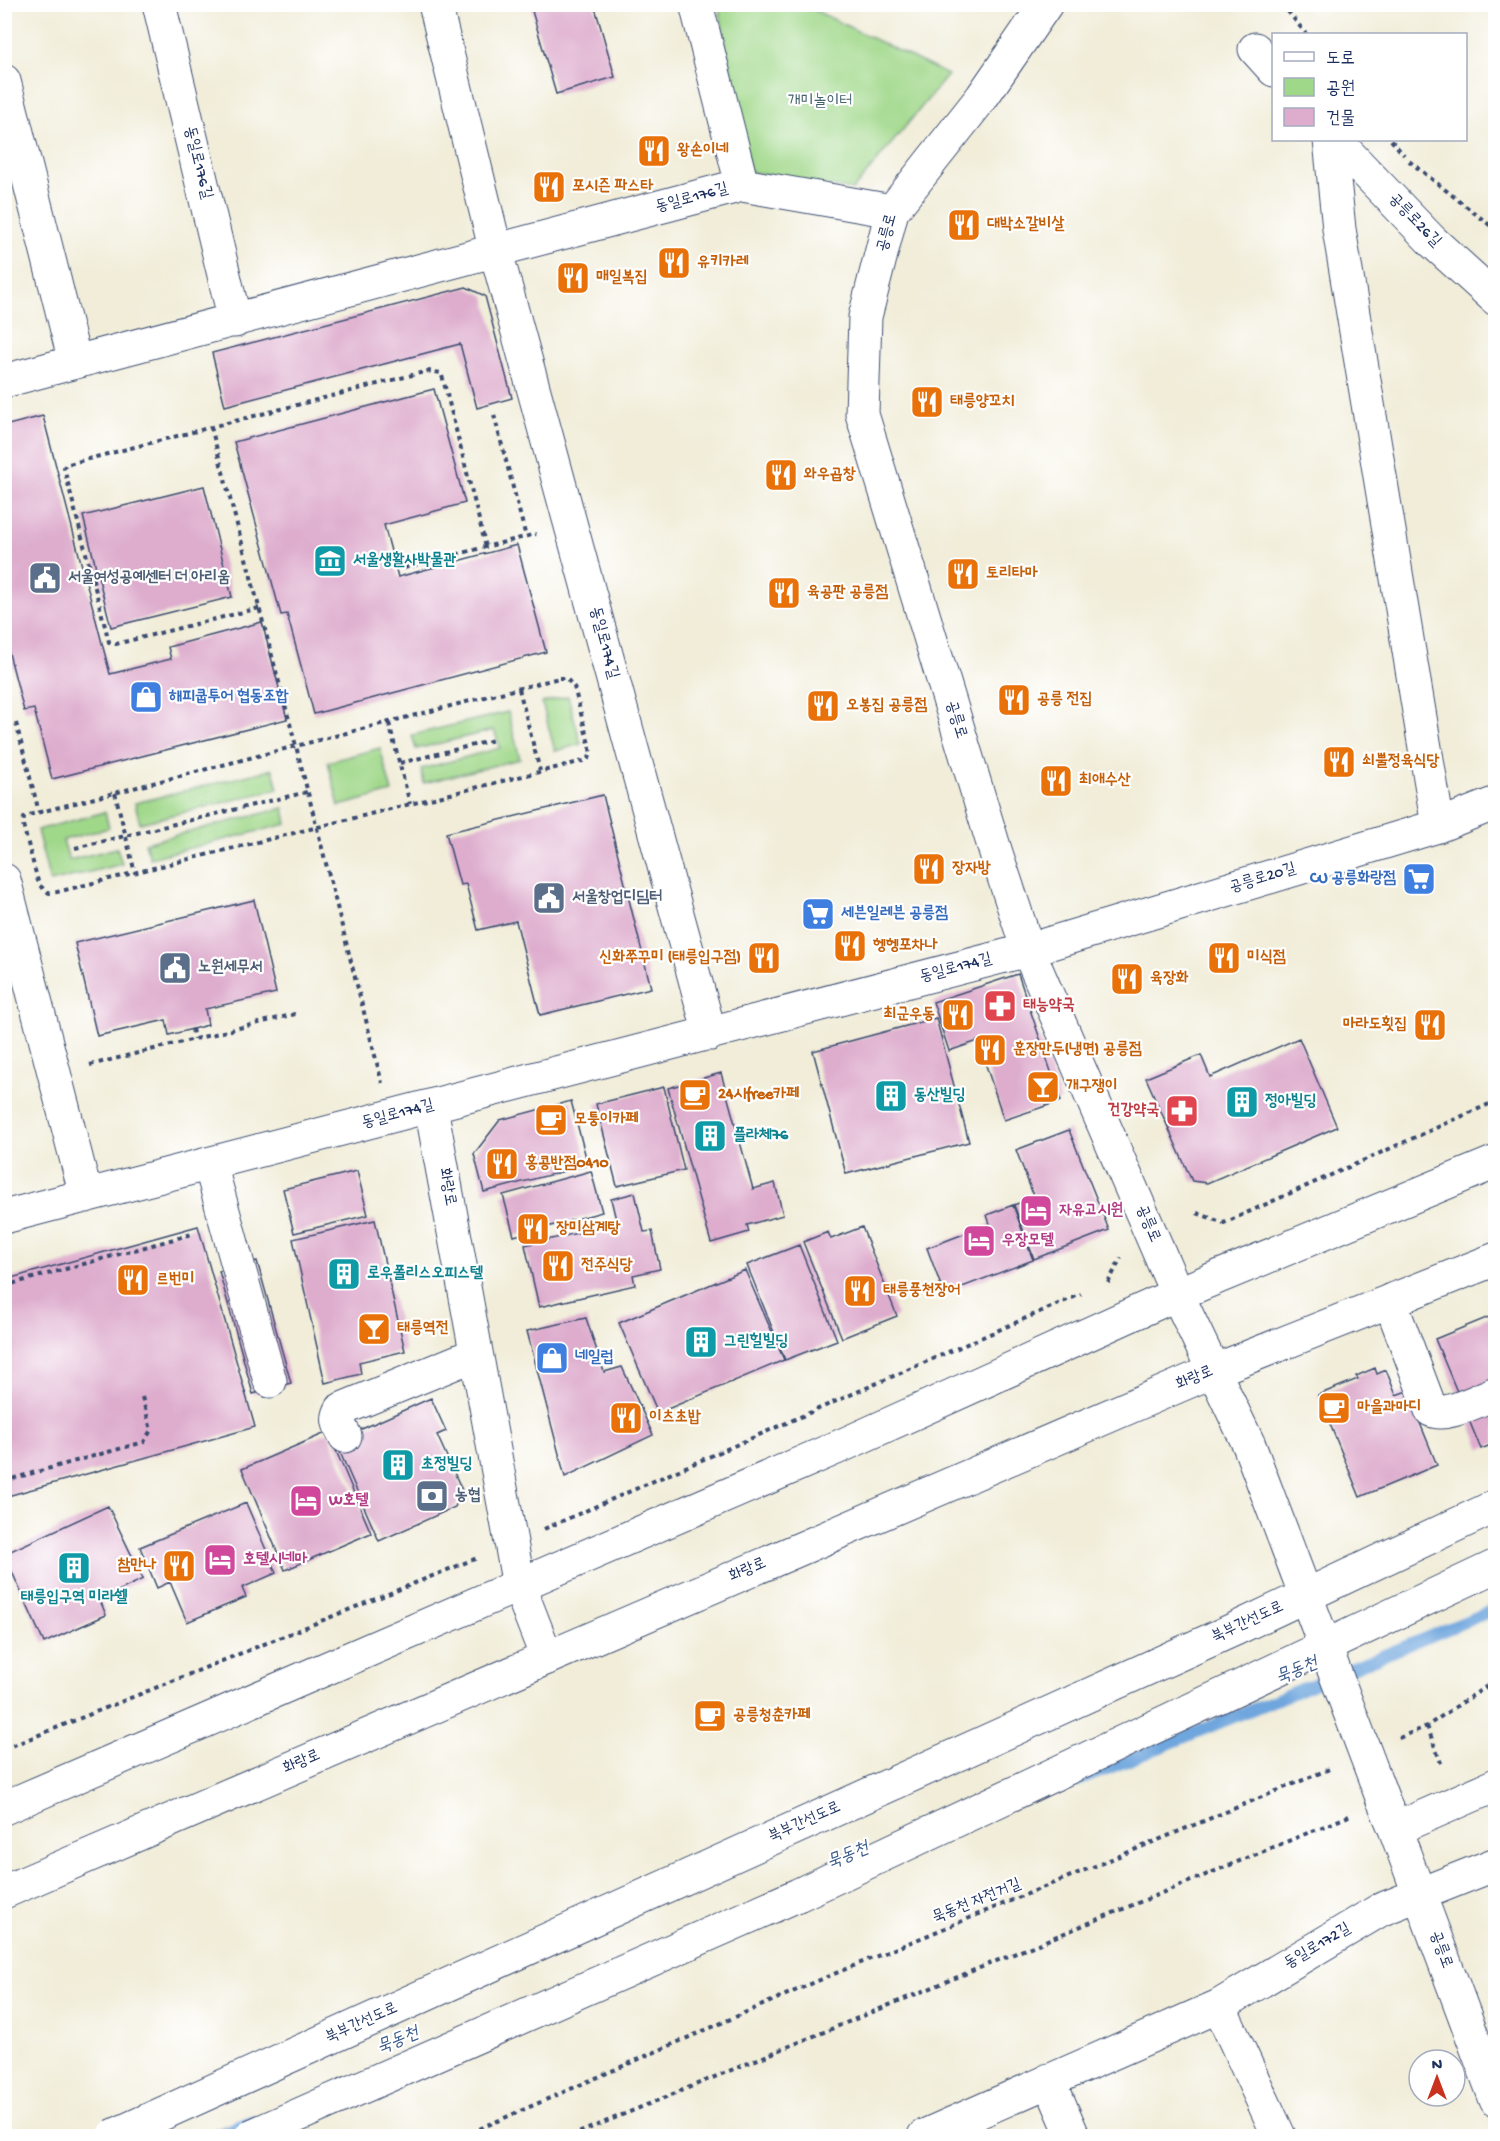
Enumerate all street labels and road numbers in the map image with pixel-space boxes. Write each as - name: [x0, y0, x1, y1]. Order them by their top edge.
- street label: 동일로176길: [179, 125, 215, 202]
- street label: 동일로176길: [654, 180, 731, 218]
- street label: 공릉로26길: [1384, 189, 1445, 252]
- street label: 공릉로: [873, 212, 902, 254]
- street label: 동일로174길: [584, 605, 622, 681]
- street label: 공릉로: [940, 698, 971, 741]
- street label: 공릉로20길: [1227, 859, 1299, 898]
- street label: 동일로174길: [918, 950, 994, 988]
- street label: 동일로174길: [360, 1096, 436, 1134]
- street label: 화랑로: [433, 1166, 459, 1208]
- street label: 공릉로: [1131, 1202, 1164, 1245]
- street label: 화랑로: [1174, 1363, 1216, 1395]
- street label: 화랑로: [727, 1555, 769, 1587]
- street label: 북부간선도로: [1209, 1598, 1287, 1648]
- street label: 화랑로: [281, 1747, 323, 1779]
- street label: 북부간선도로: [766, 1799, 844, 1847]
- street label: 묵동천 자전거길: [930, 1876, 1024, 1928]
- street label: 동일로172길: [1281, 1920, 1355, 1974]
- street label: 공릉로: [1424, 1928, 1456, 1971]
- street label: 북부간선도로: [323, 2000, 401, 2048]

